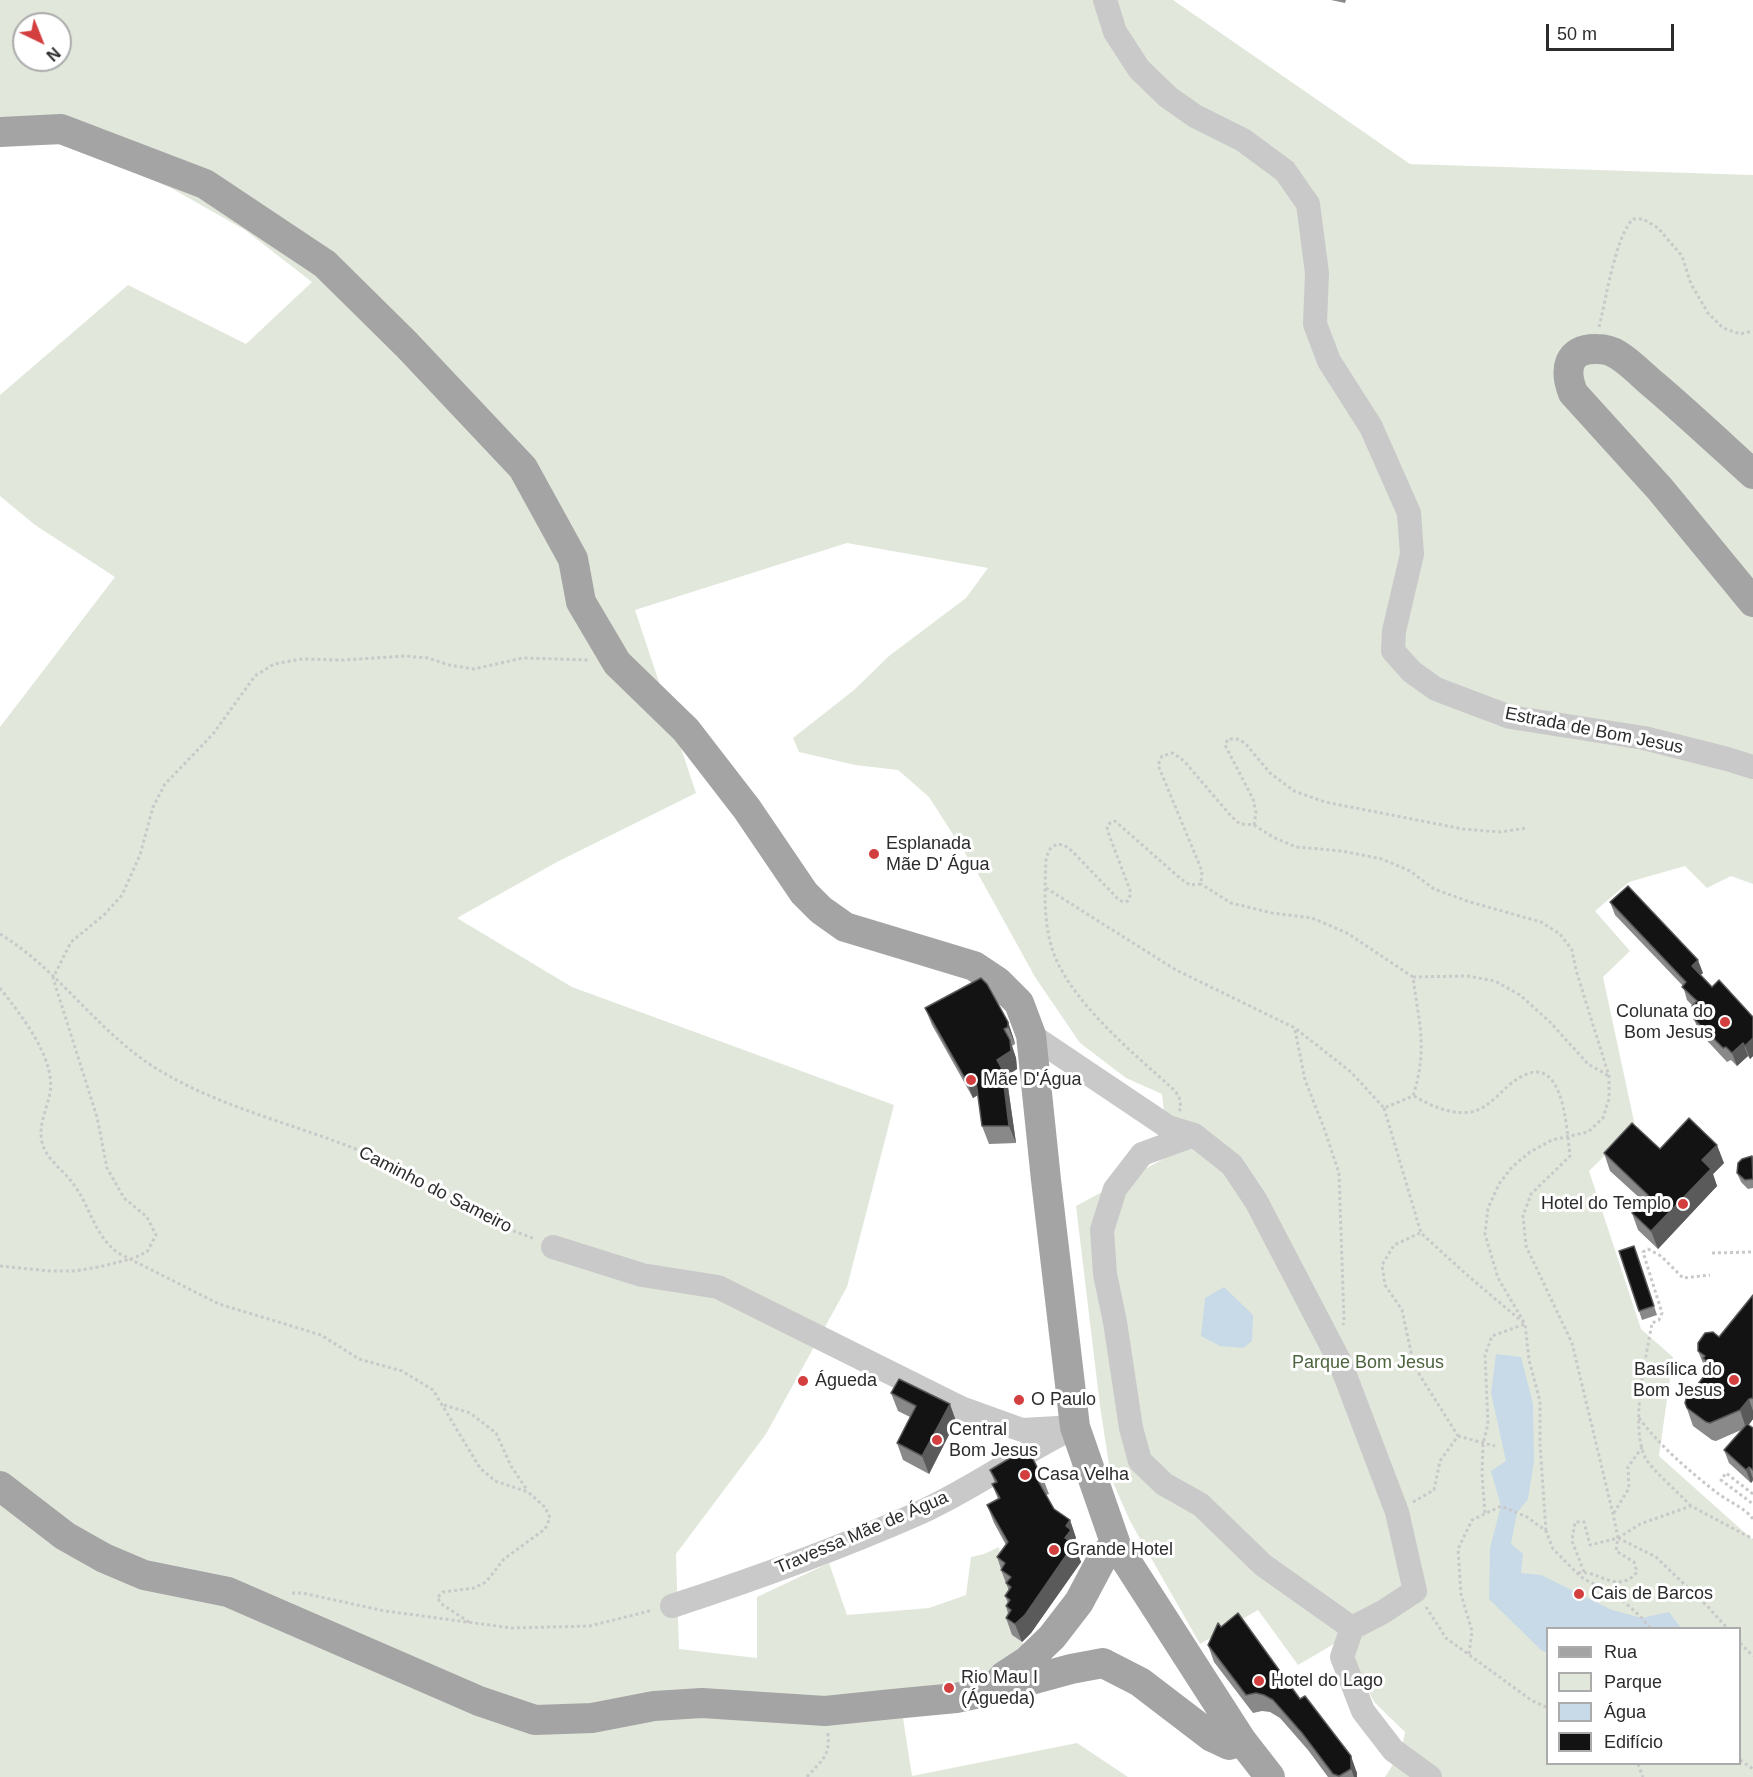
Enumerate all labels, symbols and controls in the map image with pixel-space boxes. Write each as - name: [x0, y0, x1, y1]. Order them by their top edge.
- north arrow: [12, 12, 72, 72]
- scale bar: [1549, 12, 1676, 50]
- text: 50 m: [1557, 24, 1597, 44]
- text: N: [43, 44, 63, 64]
- street label: Estrada de Bom Jesus: [1503, 703, 1685, 759]
- place label: Esplanada Mãe D' Água: [886, 833, 989, 876]
- marker: Esplanada Mãe D' Água: [867, 847, 881, 861]
- place label: Colunata do Bom Jesus: [1616, 1001, 1713, 1044]
- marker: Colunata do Bom Jesus: [1718, 1015, 1732, 1029]
- place label: Mãe D'Água: [983, 1069, 1081, 1091]
- marker: Mãe D'Água: [964, 1073, 978, 1087]
- street label: Caminho do Sameiro: [355, 1142, 515, 1238]
- place label: Hotel do Templo: [1541, 1193, 1671, 1215]
- marker: Hotel do Templo: [1676, 1197, 1690, 1211]
- park label: Parque Bom Jesus: [1292, 1352, 1444, 1374]
- place label: Basílica do Bom Jesus: [1633, 1359, 1722, 1402]
- place label: Águeda: [815, 1370, 877, 1392]
- marker: Basílica do Bom Jesus: [1727, 1373, 1741, 1387]
- marker: Águeda: [796, 1374, 810, 1388]
- place label: O Paulo: [1031, 1389, 1096, 1411]
- marker: O Paulo: [1012, 1393, 1026, 1407]
- place label: Central Bom Jesus: [949, 1419, 1038, 1462]
- marker: Central Bom Jesus: [930, 1433, 944, 1447]
- place label: Casa Velha: [1037, 1464, 1129, 1486]
- marker: Casa Velha: [1018, 1468, 1032, 1482]
- street label: Travessa Mãe de Água: [772, 1487, 952, 1579]
- place label: Grande Hotel: [1066, 1539, 1173, 1561]
- marker: Grande Hotel: [1047, 1543, 1061, 1557]
- place label: Cais de Barcos: [1591, 1583, 1713, 1605]
- marker: Cais de Barcos: [1572, 1587, 1586, 1601]
- legend: [1546, 1627, 1741, 1765]
- text: Rua: [1604, 1642, 1637, 1662]
- place label: Rio Mau I (Águeda): [961, 1667, 1038, 1710]
- place label: Hotel do Lago: [1271, 1670, 1383, 1692]
- text: Parque: [1604, 1672, 1662, 1692]
- marker: Hotel do Lago: [1252, 1674, 1266, 1688]
- marker: Rio Mau I (Águeda): [942, 1681, 956, 1695]
- text: Água: [1604, 1702, 1646, 1722]
- text: Edifício: [1604, 1732, 1663, 1752]

